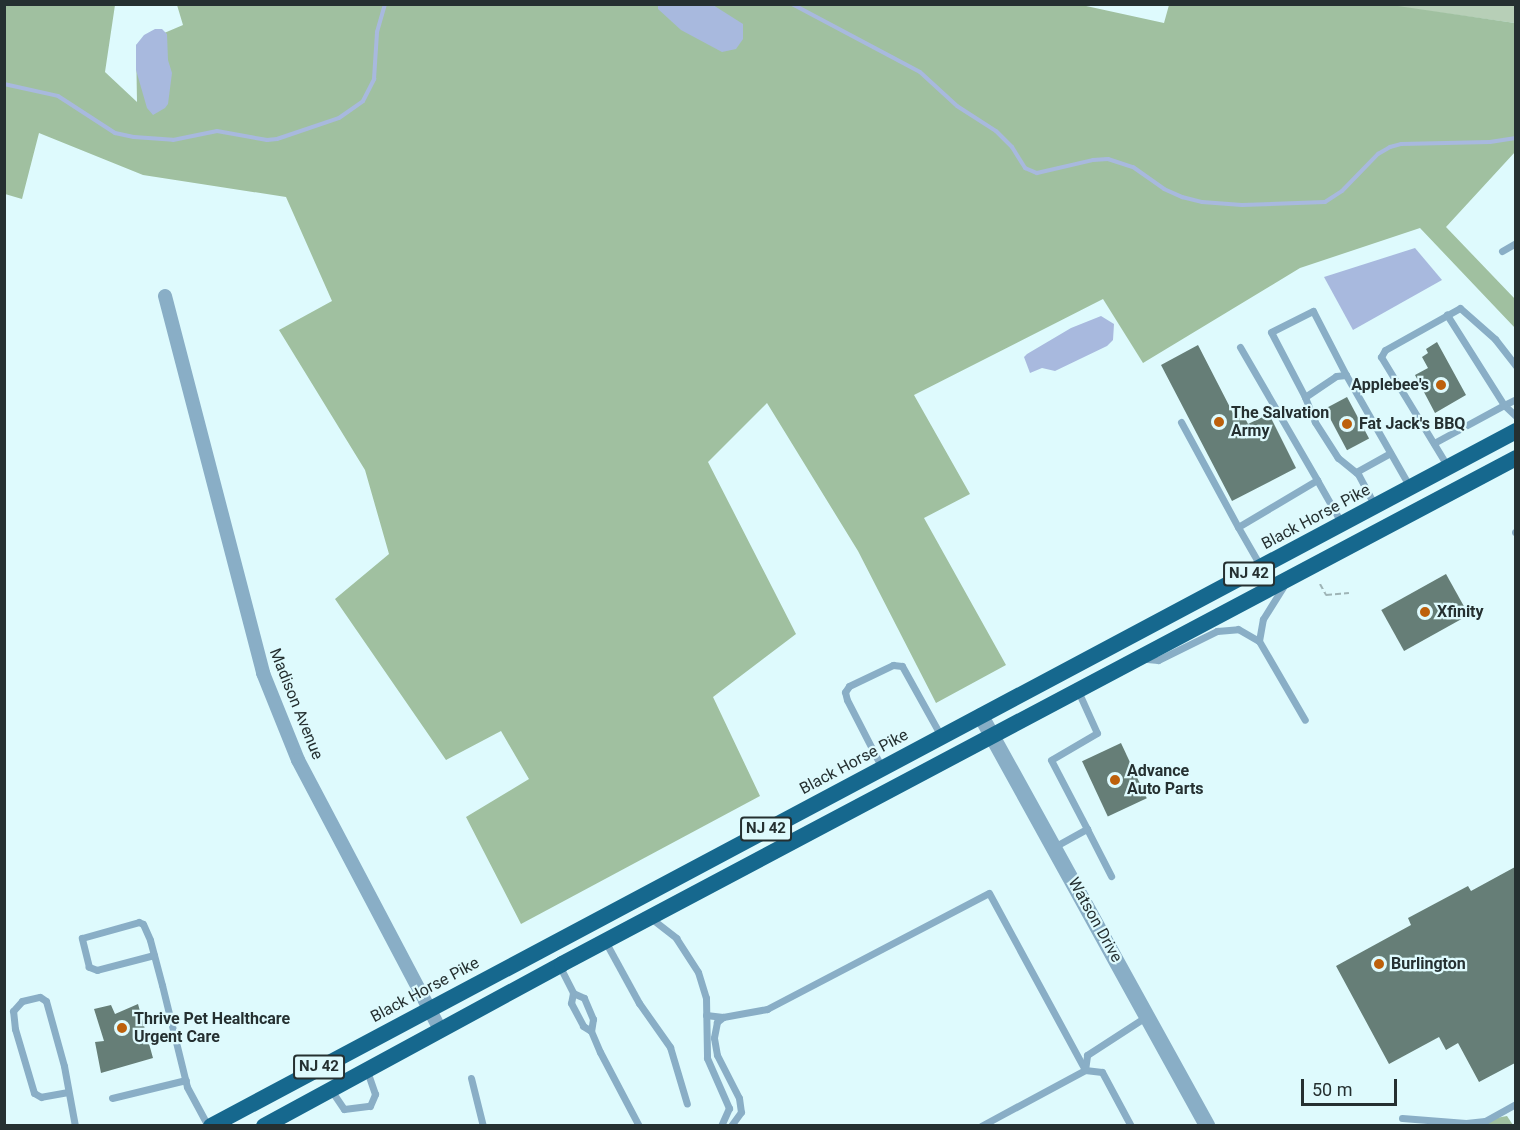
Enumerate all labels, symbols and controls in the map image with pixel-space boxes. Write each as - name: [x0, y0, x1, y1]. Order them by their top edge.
- place label: Applebee's: [1351, 375, 1429, 395]
- marker: Applebee's: [1434, 378, 1448, 392]
- place label: The Salvation Army: [1231, 403, 1329, 441]
- place label: Fat Jack's BBQ: [1359, 414, 1465, 434]
- marker: The Salvation Army: [1212, 415, 1226, 429]
- marker: Fat Jack's BBQ: [1340, 417, 1354, 431]
- street label: Black Horse Pike: [1258, 480, 1374, 554]
- road number: NJ 42: [1222, 562, 1276, 586]
- place label: Xfinity: [1437, 602, 1484, 622]
- marker: Xfinity: [1418, 605, 1432, 619]
- street label: Madison Avenue: [265, 646, 327, 762]
- street label: Black Horse Pike: [796, 725, 912, 799]
- place label: Advance Auto Parts: [1127, 761, 1204, 799]
- marker: Advance Auto Parts: [1108, 773, 1122, 787]
- road number: NJ 42: [739, 817, 793, 841]
- street label: Watson Drive: [1064, 874, 1126, 966]
- street label: Black Horse Pike: [367, 953, 483, 1027]
- place label: Burlington: [1391, 954, 1466, 974]
- marker: Burlington: [1372, 957, 1386, 971]
- place label: Thrive Pet Healthcare Urgent Care: [134, 1009, 290, 1047]
- marker: Thrive Pet Healthcare Urgent Care: [115, 1021, 129, 1035]
- road number: NJ 42: [292, 1055, 346, 1079]
- scale bar: [1304, 1067, 1400, 1105]
- text: 50 m: [1312, 1079, 1352, 1100]

